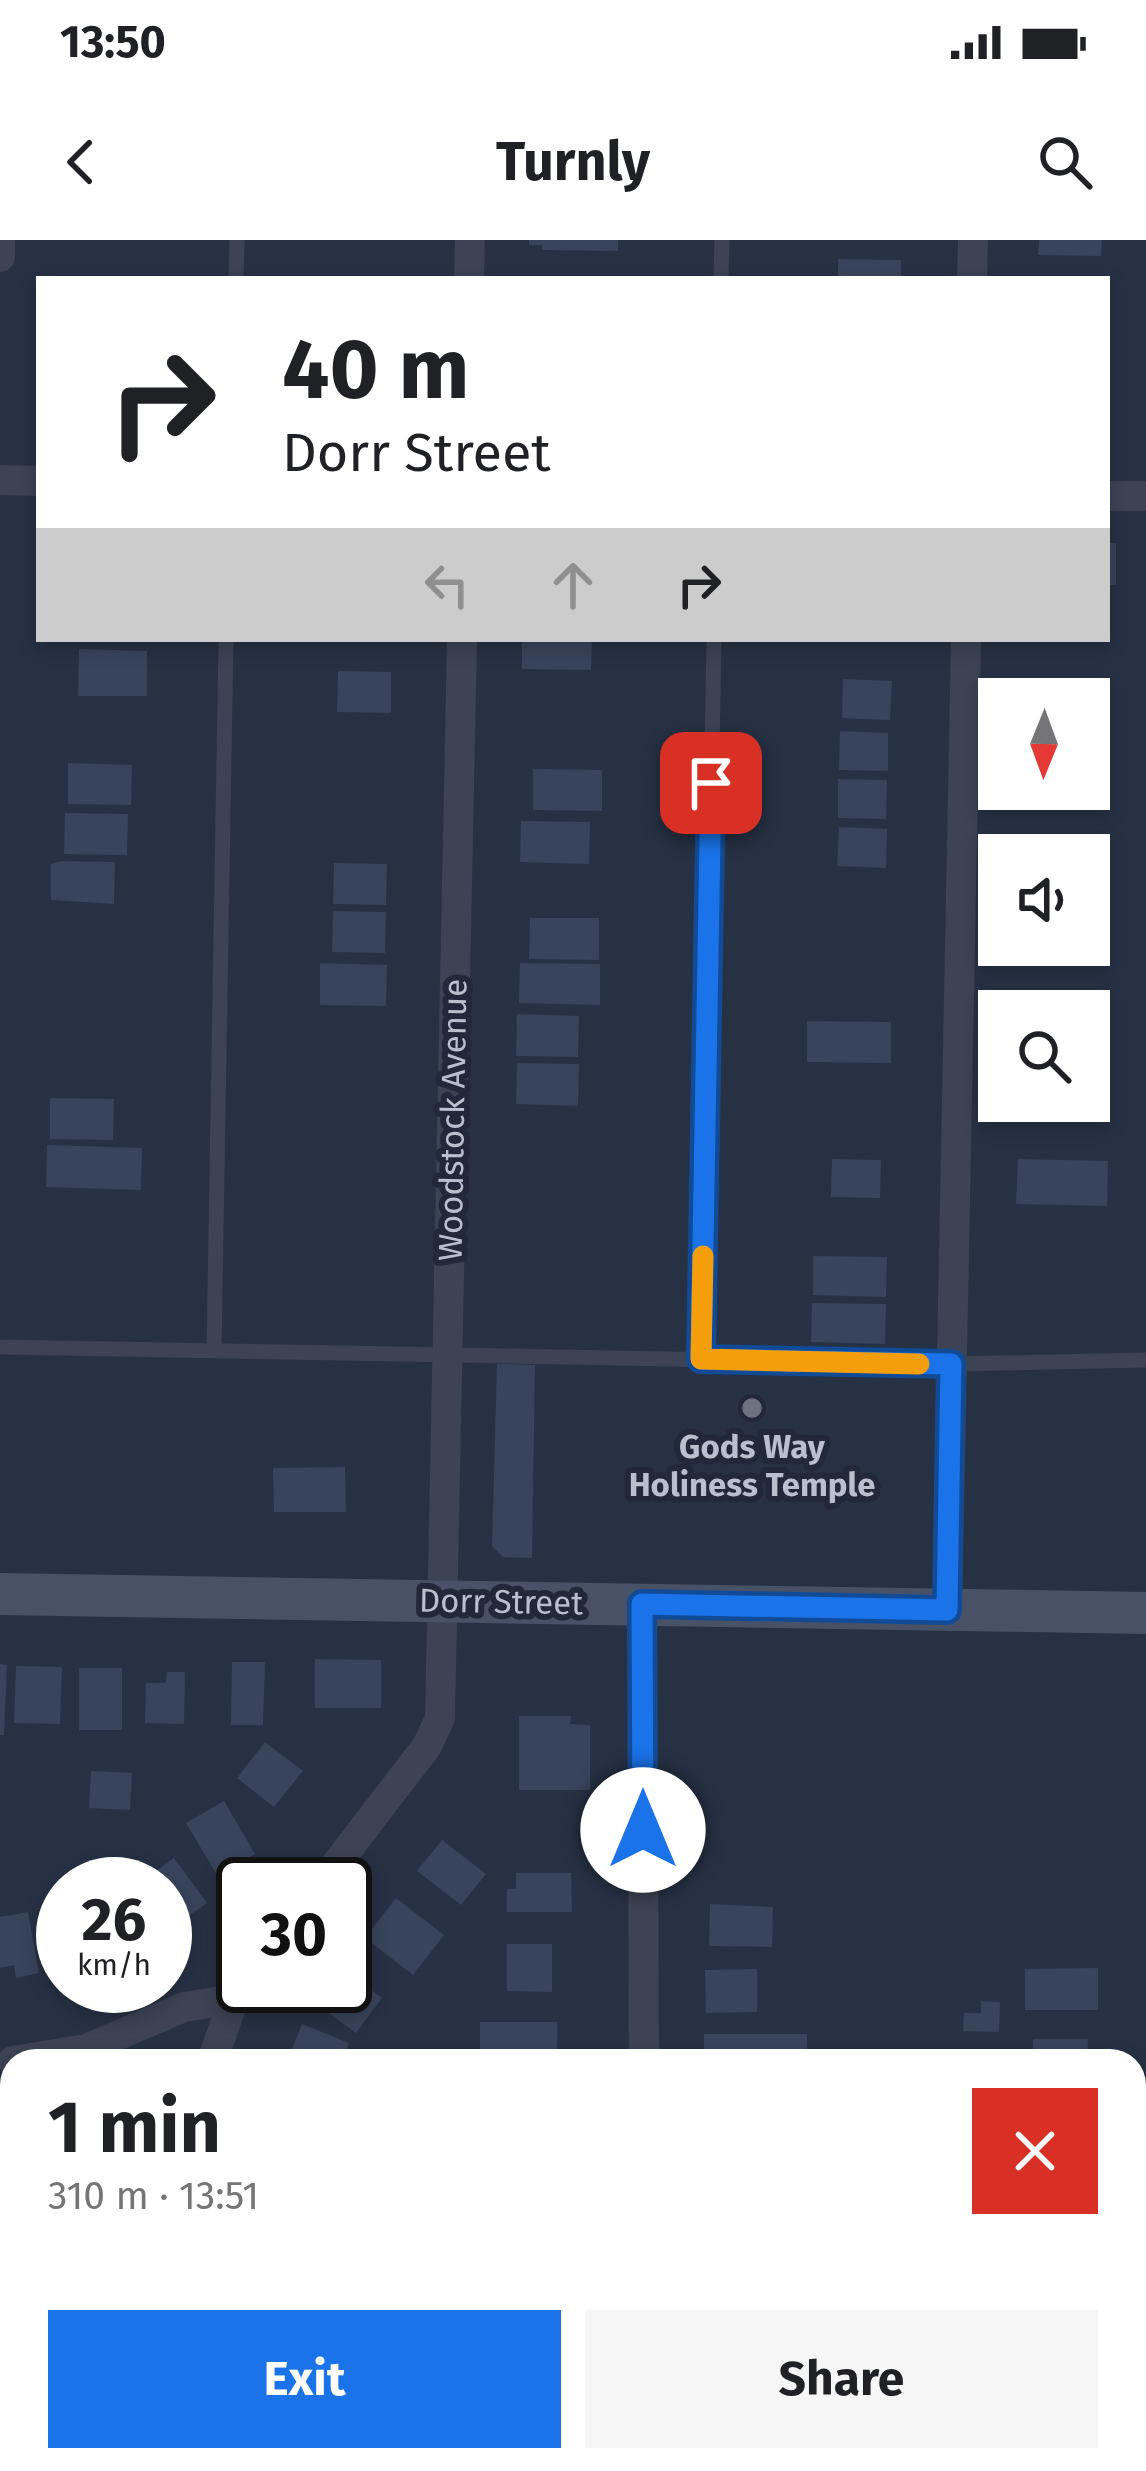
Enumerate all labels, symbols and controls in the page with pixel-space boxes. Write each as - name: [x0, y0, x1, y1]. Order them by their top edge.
- text: 13:50: [60, 15, 166, 69]
- icon: back: [48, 129, 114, 195]
- icon: search: [1032, 129, 1098, 195]
- text: Turnly: [496, 130, 650, 194]
- text: 40 m: [282, 319, 470, 420]
- icon: right: [84, 324, 240, 480]
- text: Dorr Street: [282, 421, 551, 485]
- icon: left: [414, 552, 480, 618]
- icon: ahead: [540, 552, 606, 618]
- icon: right: [666, 552, 732, 618]
- north arrow: [978, 678, 1110, 810]
- map controls: [978, 678, 1110, 1122]
- pin: [660, 732, 762, 834]
- icon: arrive: [678, 750, 744, 816]
- button: sound: [978, 834, 1110, 966]
- street label: Woodstock Avenue: [431, 979, 475, 1261]
- button: search: [978, 990, 1110, 1122]
- marker: Gods Way Holiness Temple: [739, 1395, 765, 1421]
- place label: Gods Way Holiness Temple: [629, 1427, 875, 1505]
- street label: Dorr Street: [419, 1581, 584, 1623]
- position arrow: [580, 1767, 706, 1893]
- speed limit sign: 30: [216, 1857, 372, 2013]
- text: 26: [82, 1884, 146, 1956]
- text: km/h: [77, 1947, 151, 1983]
- text: 1 min: [48, 2085, 221, 2171]
- button: close: [972, 2088, 1098, 2214]
- text: 310 m · 13:51: [48, 2173, 259, 2219]
- button: Exit: [48, 2310, 561, 2448]
- button: Share: [585, 2310, 1098, 2448]

